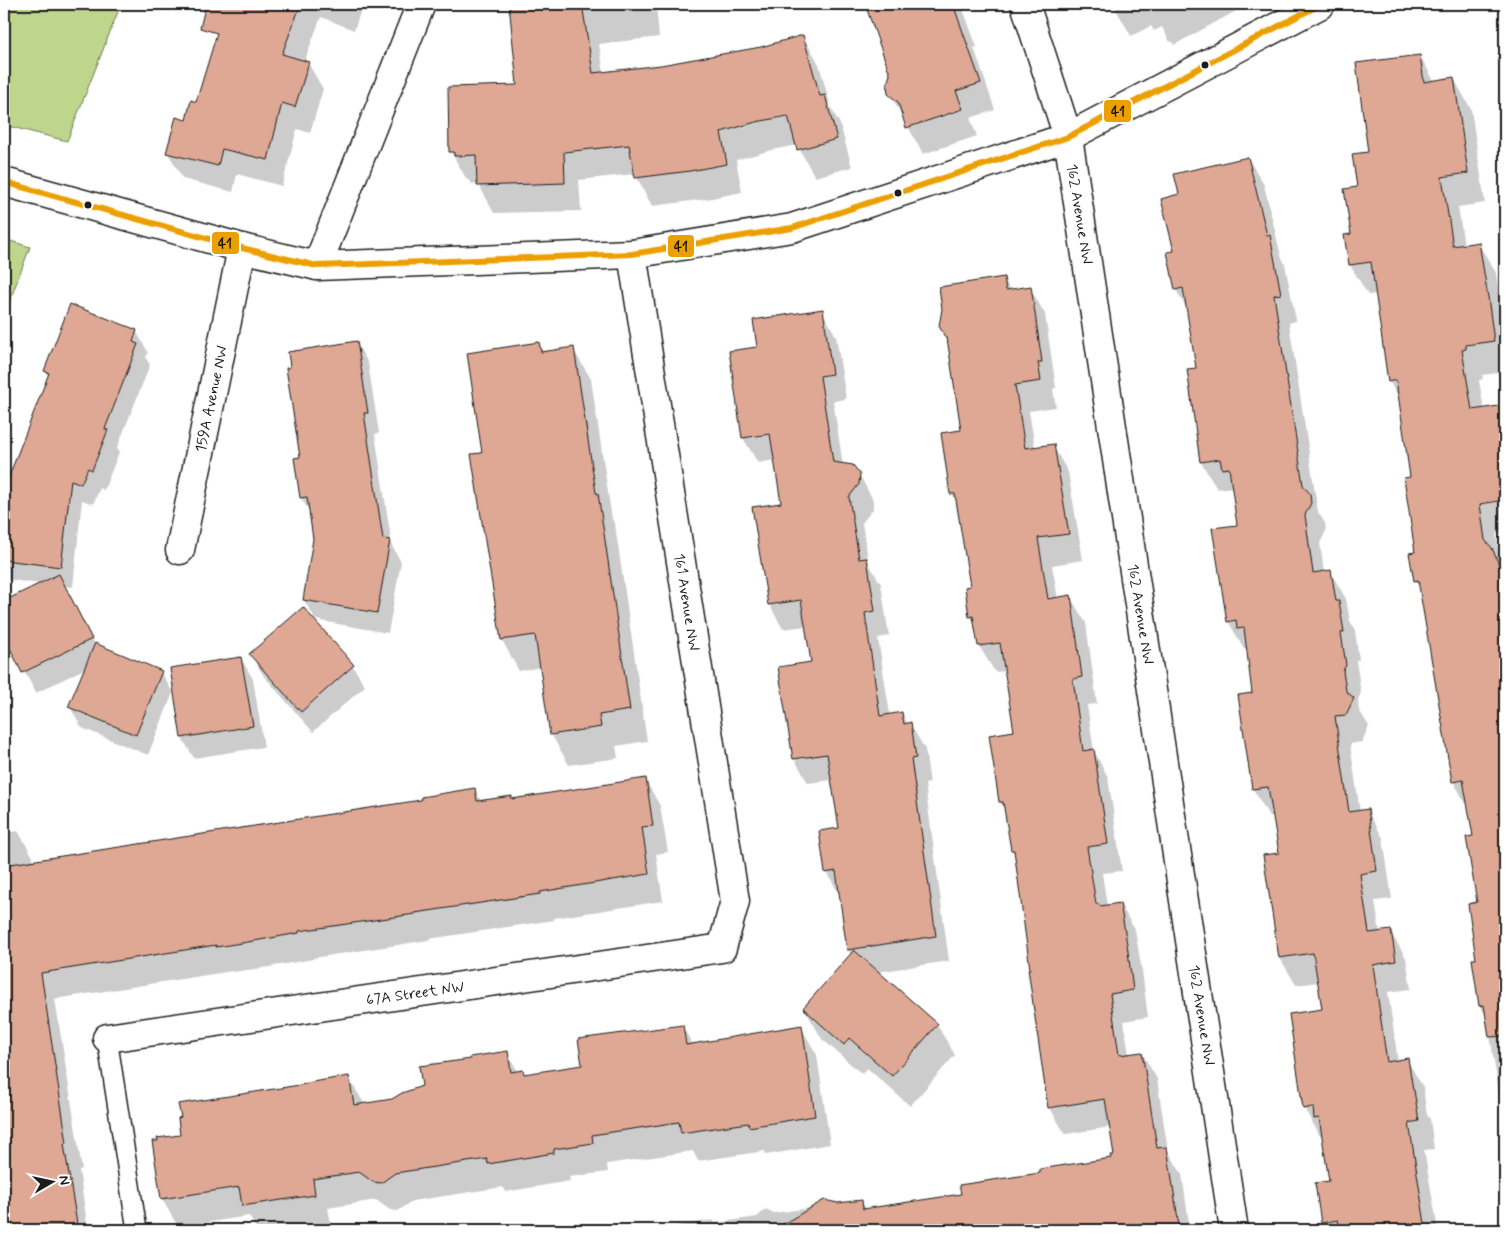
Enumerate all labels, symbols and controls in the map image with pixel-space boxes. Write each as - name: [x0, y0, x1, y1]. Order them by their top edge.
- unlabelled marker: [1200, 60, 1210, 70]
- line badge: 41: [1103, 99, 1132, 123]
- text: 41: [1111, 103, 1125, 121]
- street label: 162 Avenue NW: [1061, 162, 1097, 266]
- unlabelled marker: [893, 188, 903, 198]
- unlabelled marker: [83, 200, 93, 210]
- line badge: 41: [211, 231, 240, 255]
- line badge: 41: [667, 234, 695, 258]
- text: 41: [218, 235, 232, 253]
- text: 41: [674, 238, 688, 256]
- street label: 159A Avenue NW: [191, 344, 233, 454]
- street label: 161 Avenue NW: [668, 552, 704, 653]
- street label: 162 Avenue NW: [1122, 562, 1158, 666]
- street label: 162 Avenue NW: [1183, 963, 1219, 1067]
- street label: 67A Street NW: [365, 977, 466, 1011]
- north arrow: [28, 1156, 78, 1206]
- text: N: [54, 1174, 73, 1186]

